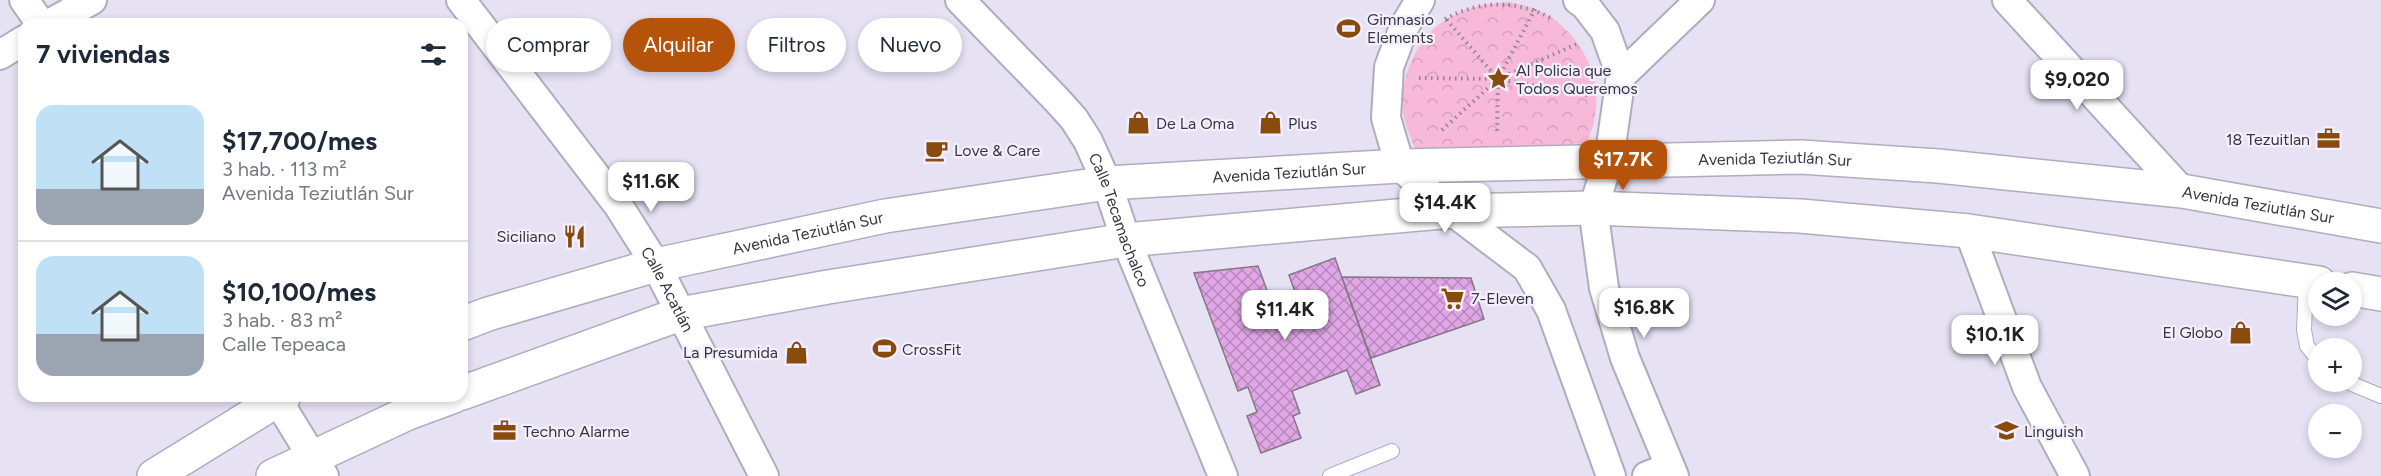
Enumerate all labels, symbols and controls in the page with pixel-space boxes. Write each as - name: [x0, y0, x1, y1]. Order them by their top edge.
- place label: Gimnasio Elements: [1367, 10, 1434, 47]
- sports icon: Gimnasio Elements: [1336, 15, 1362, 41]
- chip: Comprar: [486, 18, 611, 72]
- chip: Alquilar: [623, 18, 735, 72]
- chip: Filtros: [747, 18, 846, 72]
- chip: Nuevo: [858, 18, 962, 72]
- text: 7 viviendas: [36, 38, 170, 70]
- icon: filters: [417, 38, 450, 71]
- pin: $9,020: [2028, 60, 2126, 111]
- place label: Al Policia que Todos Queremos: [1516, 61, 1638, 98]
- place icon: Al Policia que Todos Queremos: [1485, 66, 1511, 92]
- text: $9,020: [2044, 67, 2110, 91]
- shop icon: De La Oma: [1125, 110, 1151, 136]
- shop icon: Plus: [1257, 110, 1283, 136]
- place label: De La Oma: [1156, 114, 1234, 133]
- place label: Plus: [1288, 114, 1317, 133]
- text: $17,700/mes: [222, 125, 377, 157]
- office icon: 18 Tezuitlan: [2315, 126, 2341, 152]
- icon: home: [84, 129, 156, 201]
- place label: 18 Tezuitlan: [2226, 130, 2310, 149]
- cafe icon: Love & Care: [923, 137, 949, 163]
- pin: $17.7K: [1574, 140, 1672, 191]
- place label: Love & Care: [954, 141, 1041, 160]
- text: $17.7K: [1593, 147, 1653, 171]
- street label: Avenida Teziutlán Sur: [1698, 148, 1853, 170]
- street label: Calle Tecamachalco: [1085, 150, 1153, 290]
- text: 3 hab. · 113 m²: [222, 157, 347, 181]
- street label: Avenida Teziutlán Sur: [1212, 159, 1367, 187]
- pin: $11.6K: [602, 162, 700, 213]
- text: $11.6K: [622, 169, 680, 193]
- text: Avenida Teziutlán Sur: [222, 181, 414, 205]
- street label: Avenida Teziutlán Sur: [2181, 182, 2336, 228]
- pin: $14.4K: [1396, 183, 1494, 234]
- text: $14.4K: [1413, 190, 1477, 214]
- street label: Avenida Teziutlán Sur: [731, 208, 886, 258]
- restaurant icon: Siciliano: [561, 223, 587, 249]
- place label: Siciliano: [496, 227, 556, 246]
- street label: Calle Acatlán: [637, 243, 698, 335]
- map controls: [2308, 272, 2362, 458]
- button: layers: [2308, 272, 2362, 326]
- text: $10,100/mes: [222, 276, 376, 308]
- icon: home: [84, 280, 156, 352]
- supermarket icon: 7-Eleven: [1440, 285, 1466, 311]
- pin: $16.8K: [1595, 288, 1693, 339]
- place label: 7-Eleven: [1471, 289, 1534, 308]
- pin: $11.4K: [1236, 290, 1334, 341]
- text: $16.8K: [1613, 295, 1675, 319]
- text: $11.4K: [1256, 297, 1314, 321]
- text: 3 hab. · 83 m²: [222, 308, 342, 332]
- pin: $10.1K: [1946, 315, 2044, 366]
- shop icon: El Globo: [2228, 319, 2254, 345]
- text: $10.1K: [1965, 322, 2025, 346]
- place label: El Globo: [2162, 323, 2223, 342]
- text: Calle Tepeaca: [222, 332, 346, 356]
- sports icon: CrossFit: [871, 336, 897, 362]
- button: +: [2308, 338, 2362, 392]
- shop icon: La Presumida: [783, 339, 809, 365]
- place label: CrossFit: [902, 340, 962, 359]
- place label: La Presumida: [683, 343, 778, 362]
- button: −: [2308, 404, 2362, 458]
- office icon: Techno Alarme: [492, 418, 518, 444]
- school or university icon: Linguish: [1993, 418, 2019, 444]
- place label: Techno Alarme: [523, 422, 630, 441]
- place label: Linguish: [2024, 422, 2083, 441]

